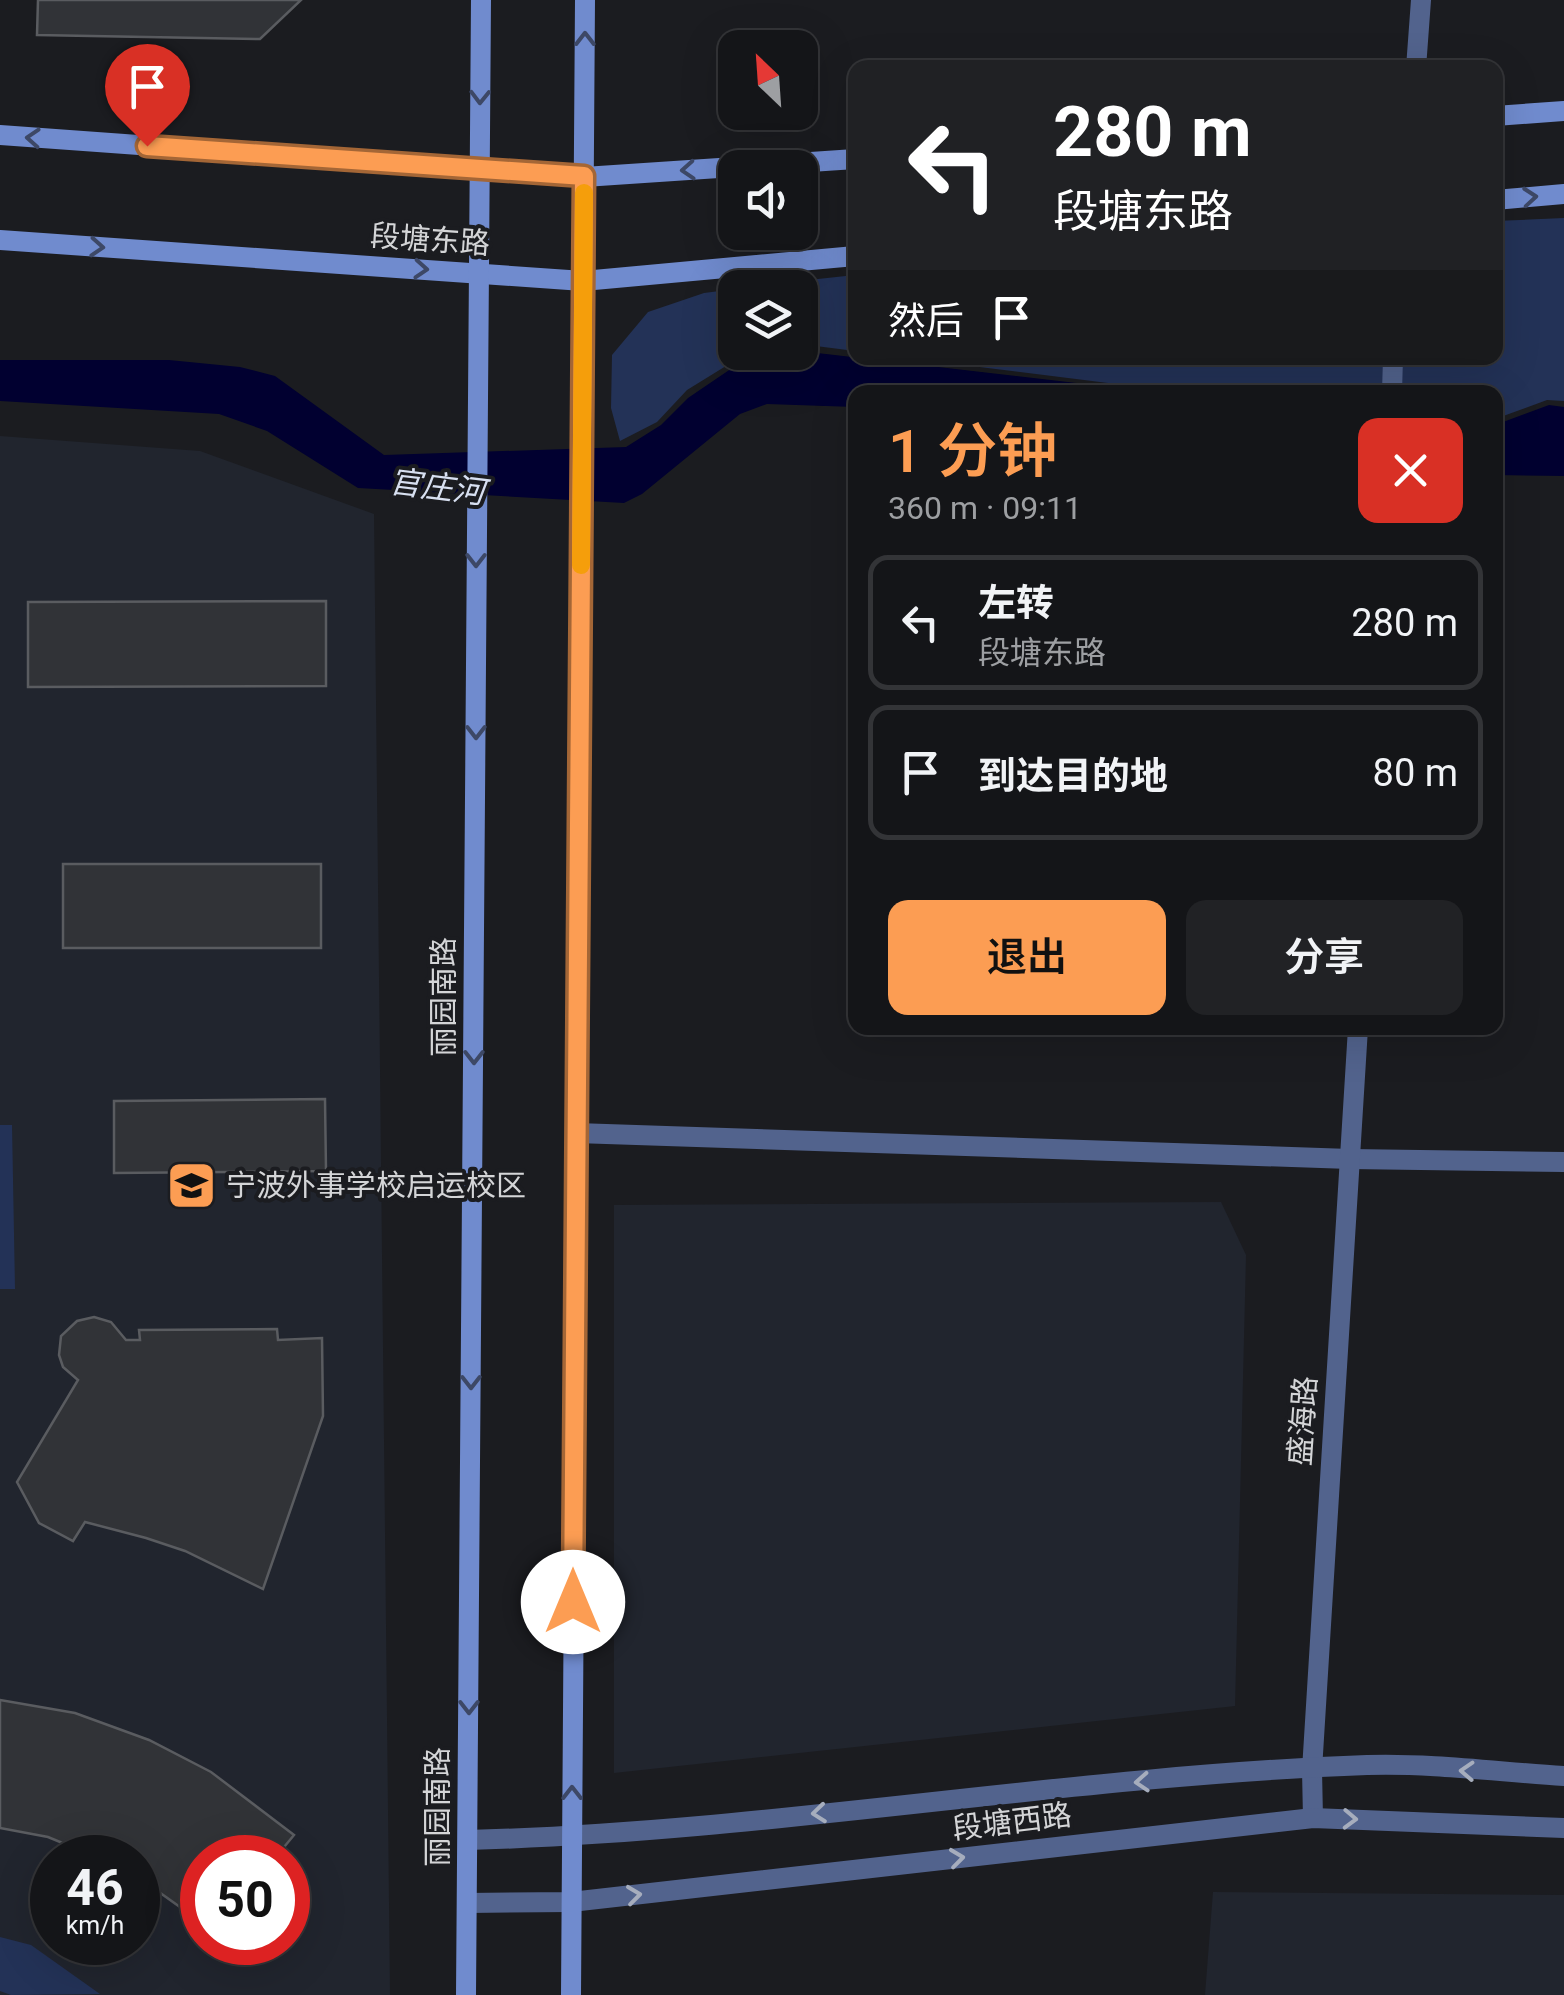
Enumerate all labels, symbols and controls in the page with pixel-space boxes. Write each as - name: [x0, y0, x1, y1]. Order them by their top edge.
- one-way arrow: [574, 30, 596, 46]
- north arrow: [718, 30, 818, 130]
- map controls: [718, 30, 818, 370]
- pin: [105, 44, 190, 147]
- icon: arrive: [120, 59, 175, 114]
- one-way arrow: [469, 90, 491, 106]
- text: 280 m: [1053, 91, 1252, 173]
- icon: left: [888, 100, 1018, 230]
- one-way arrow: [24, 128, 40, 149]
- button: sound: [718, 150, 818, 250]
- one-way arrow: [679, 159, 695, 180]
- text: 段塘东路: [1053, 185, 1233, 238]
- one-way arrow: [1522, 186, 1538, 208]
- street label: 段塘东路: [369, 218, 491, 261]
- one-way arrow: [90, 236, 106, 257]
- one-way arrow: [414, 258, 430, 279]
- button: layers: [718, 270, 818, 370]
- icon: arrive: [984, 290, 1039, 345]
- text: 然后: [888, 299, 964, 343]
- text: 1 分钟: [888, 416, 1057, 487]
- button: close: [1358, 418, 1463, 523]
- water label: 官庄河: [387, 462, 493, 512]
- text: 360 m · 09:11: [888, 489, 1082, 527]
- one-way arrow: [466, 553, 487, 569]
- text: 左转: [978, 581, 1054, 625]
- icon: left: [893, 595, 948, 650]
- text: 280 m: [1351, 601, 1458, 645]
- text: 段塘东路: [978, 634, 1106, 672]
- one-way arrow: [465, 726, 487, 741]
- icon: arrive: [893, 745, 948, 800]
- text: 80 m: [1373, 751, 1458, 795]
- text: 到达目的地: [978, 754, 1168, 798]
- button: 退出: [888, 900, 1166, 1015]
- button: 分享: [1186, 900, 1463, 1015]
- street label: 丽园南路: [426, 937, 461, 1057]
- one-way arrow: [463, 1050, 485, 1066]
- school or university icon: 宁波外事学校启运校区: [165, 1160, 217, 1212]
- place label: 宁波外事学校启运校区: [226, 1168, 526, 1203]
- one-way arrow: [460, 1375, 482, 1390]
- street label: 盛海路: [1282, 1375, 1323, 1467]
- position arrow: [521, 1550, 625, 1654]
- one-way arrow: [458, 1700, 480, 1715]
- street label: 丽园南路: [420, 1747, 455, 1867]
- one-way arrow: [1458, 1760, 1474, 1781]
- one-way arrow: [1134, 1770, 1150, 1792]
- one-way arrow: [561, 1784, 583, 1800]
- street label: 段塘西路: [950, 1797, 1074, 1846]
- one-way arrow: [810, 1802, 826, 1823]
- one-way arrow: [1342, 1809, 1358, 1830]
- speed limit sign: 50: [180, 1835, 310, 1965]
- one-way arrow: [949, 1848, 965, 1869]
- text: 46: [66, 1859, 124, 1917]
- one-way arrow: [627, 1885, 643, 1906]
- text: km/h: [66, 1911, 124, 1940]

